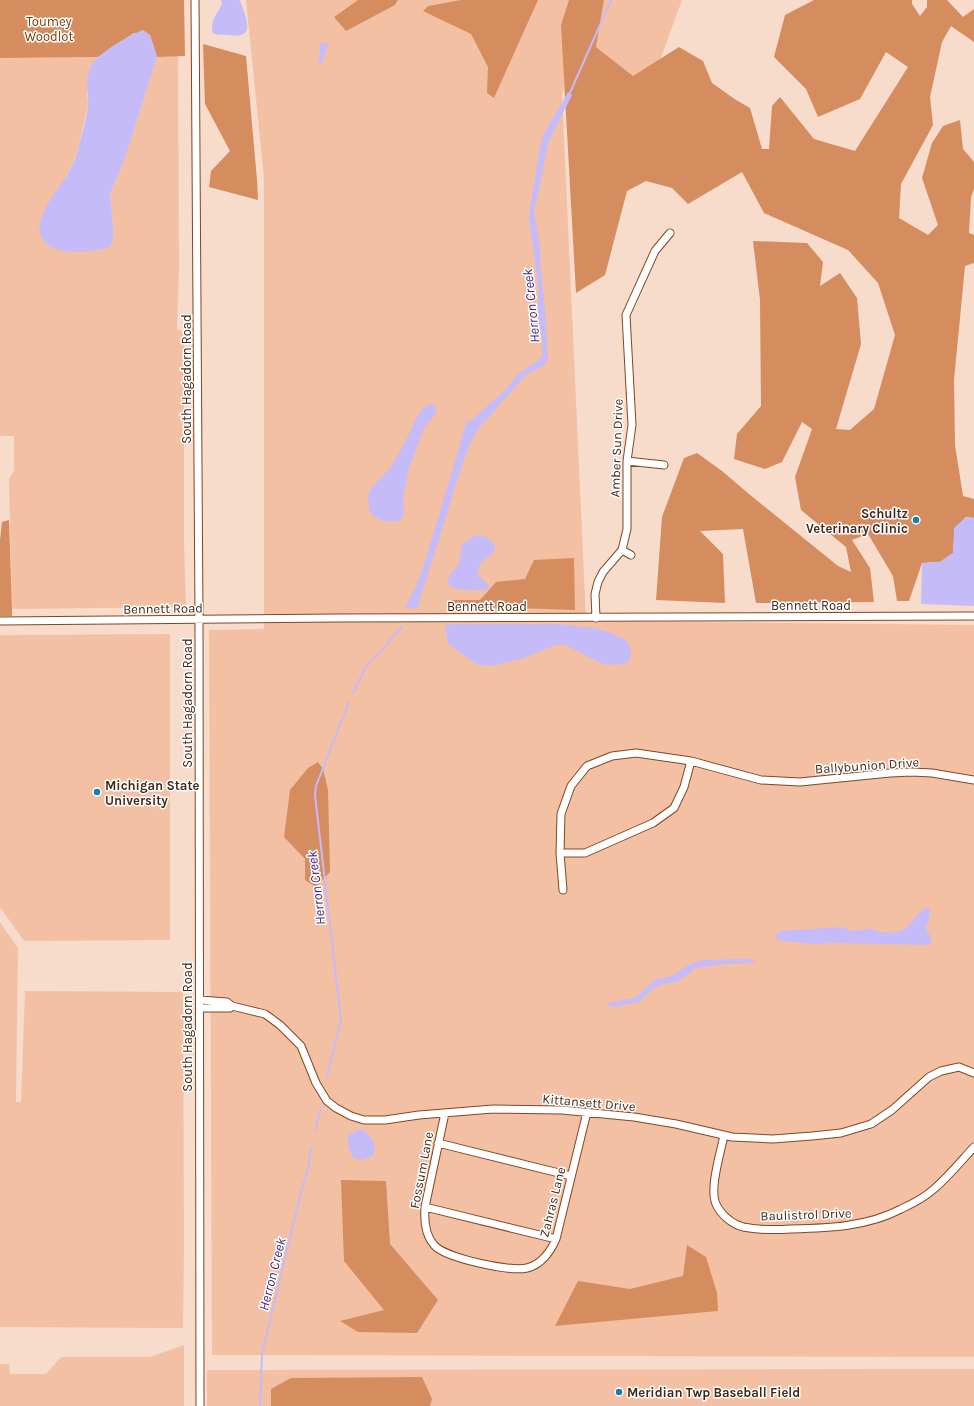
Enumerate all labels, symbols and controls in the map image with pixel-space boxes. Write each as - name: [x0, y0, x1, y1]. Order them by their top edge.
- park label: Toumey Woodlot: [25, 14, 73, 44]
- water label: Herron Creek: [519, 267, 544, 344]
- street label: South Hagadorn Road: [179, 314, 194, 444]
- street label: Amber Sun Drive: [607, 398, 626, 498]
- place label: Schultz Veterinary Clinic: [806, 506, 908, 536]
- marker: Schultz Veterinary Clinic: [911, 515, 921, 525]
- street label: Bennett Road: [771, 598, 851, 613]
- street label: Bennett Road: [447, 599, 527, 614]
- street label: Bennett Road: [123, 600, 203, 617]
- street label: South Hagadorn Road: [180, 638, 195, 768]
- street label: Ballybunion Drive: [815, 754, 920, 777]
- place label: Michigan State University: [105, 778, 200, 808]
- marker: Michigan State University: [92, 787, 102, 797]
- water label: Herron Creek: [303, 849, 329, 926]
- street label: South Hagadorn Road: [180, 962, 195, 1092]
- street label: Kittansett Drive: [542, 1091, 636, 1114]
- street label: Fossum Lane: [407, 1130, 436, 1210]
- street label: Zahras Lane: [536, 1165, 569, 1239]
- street label: Baulistrol Drive: [760, 1205, 852, 1224]
- water label: Herron Creek: [255, 1235, 290, 1312]
- place label: Meridian Twp Baseball Field: [627, 1385, 800, 1400]
- marker: Meridian Twp Baseball Field: [614, 1387, 624, 1397]

